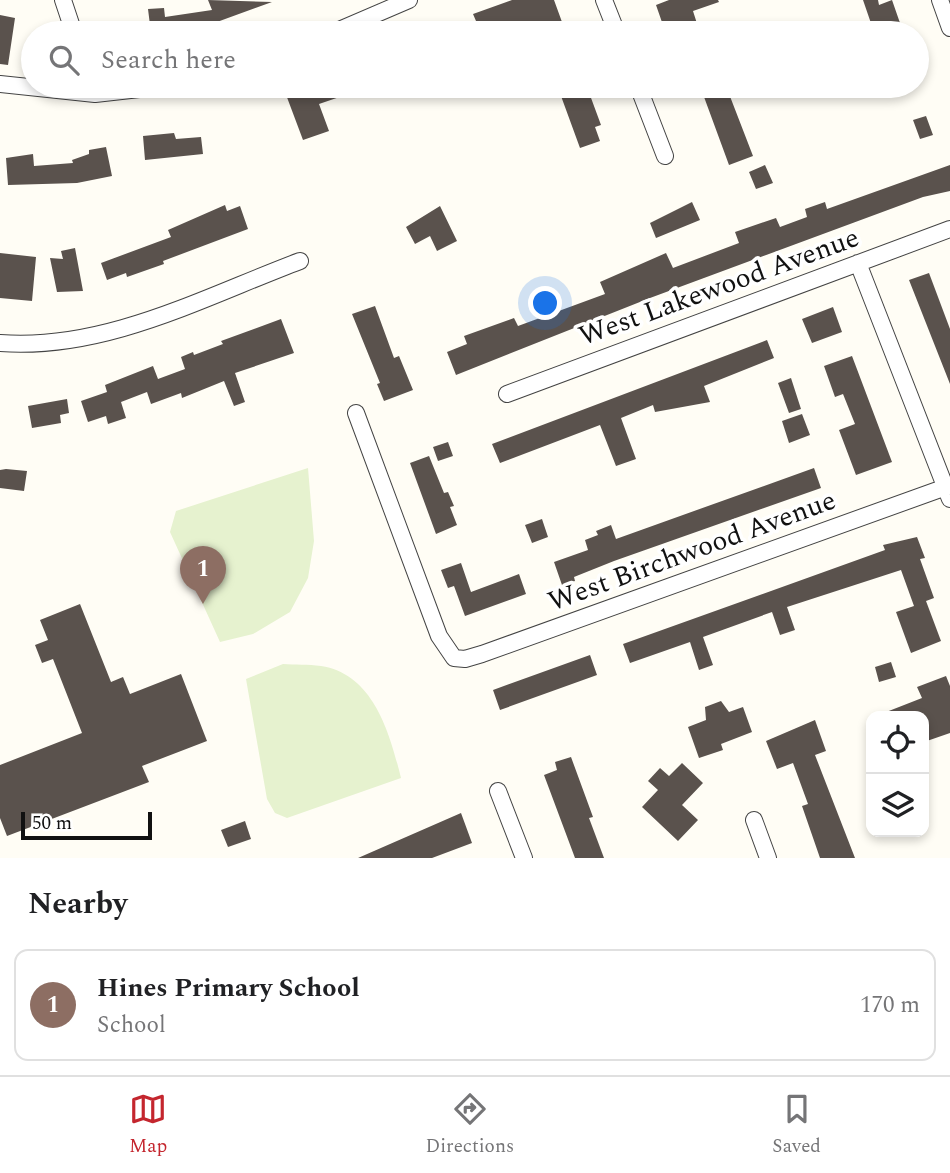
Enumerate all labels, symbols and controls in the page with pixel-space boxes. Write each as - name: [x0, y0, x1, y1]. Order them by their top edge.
- search box: [21, 21, 929, 98]
- text: Search here: [101, 40, 236, 80]
- icon: search: [45, 41, 83, 79]
- street label: West Lakewood Avenue: [573, 216, 865, 358]
- your location: [528, 286, 562, 320]
- street label: West Birchwood Avenue: [542, 479, 842, 623]
- pin: 1: [180, 546, 226, 604]
- map controls: [866, 711, 929, 837]
- button: locate: [866, 711, 929, 774]
- button: layers: [866, 774, 929, 837]
- scale bar: [21, 809, 152, 841]
- text: 50 m: [32, 809, 72, 838]
- text: Nearby: [28, 881, 127, 927]
- text: Hines Primary School: [97, 968, 360, 1008]
- text: 1: [47, 988, 59, 1023]
- text: 170 m: [860, 988, 920, 1023]
- text: School: [97, 1008, 166, 1043]
- tab: Map: [129, 1090, 167, 1161]
- tab: Directions: [425, 1090, 514, 1161]
- tab: Saved: [772, 1090, 821, 1161]

